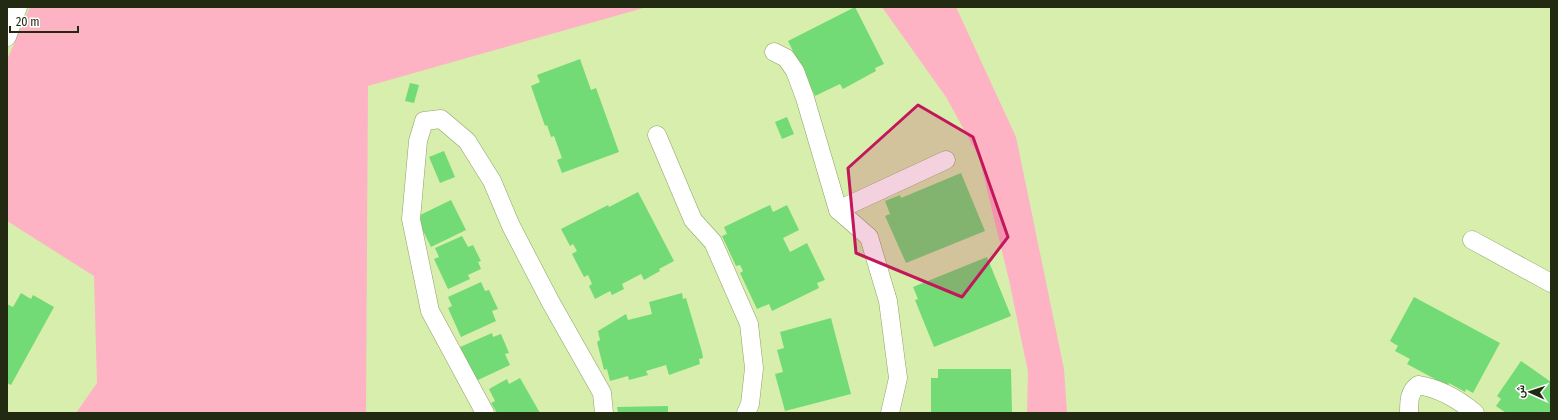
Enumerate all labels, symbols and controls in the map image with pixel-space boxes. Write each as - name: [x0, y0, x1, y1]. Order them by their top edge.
- scale bar: [10, 8, 78, 34]
- text: 20 m: [16, 15, 40, 29]
- north arrow: [1510, 372, 1550, 412]
- text: ش: [1514, 385, 1527, 398]

